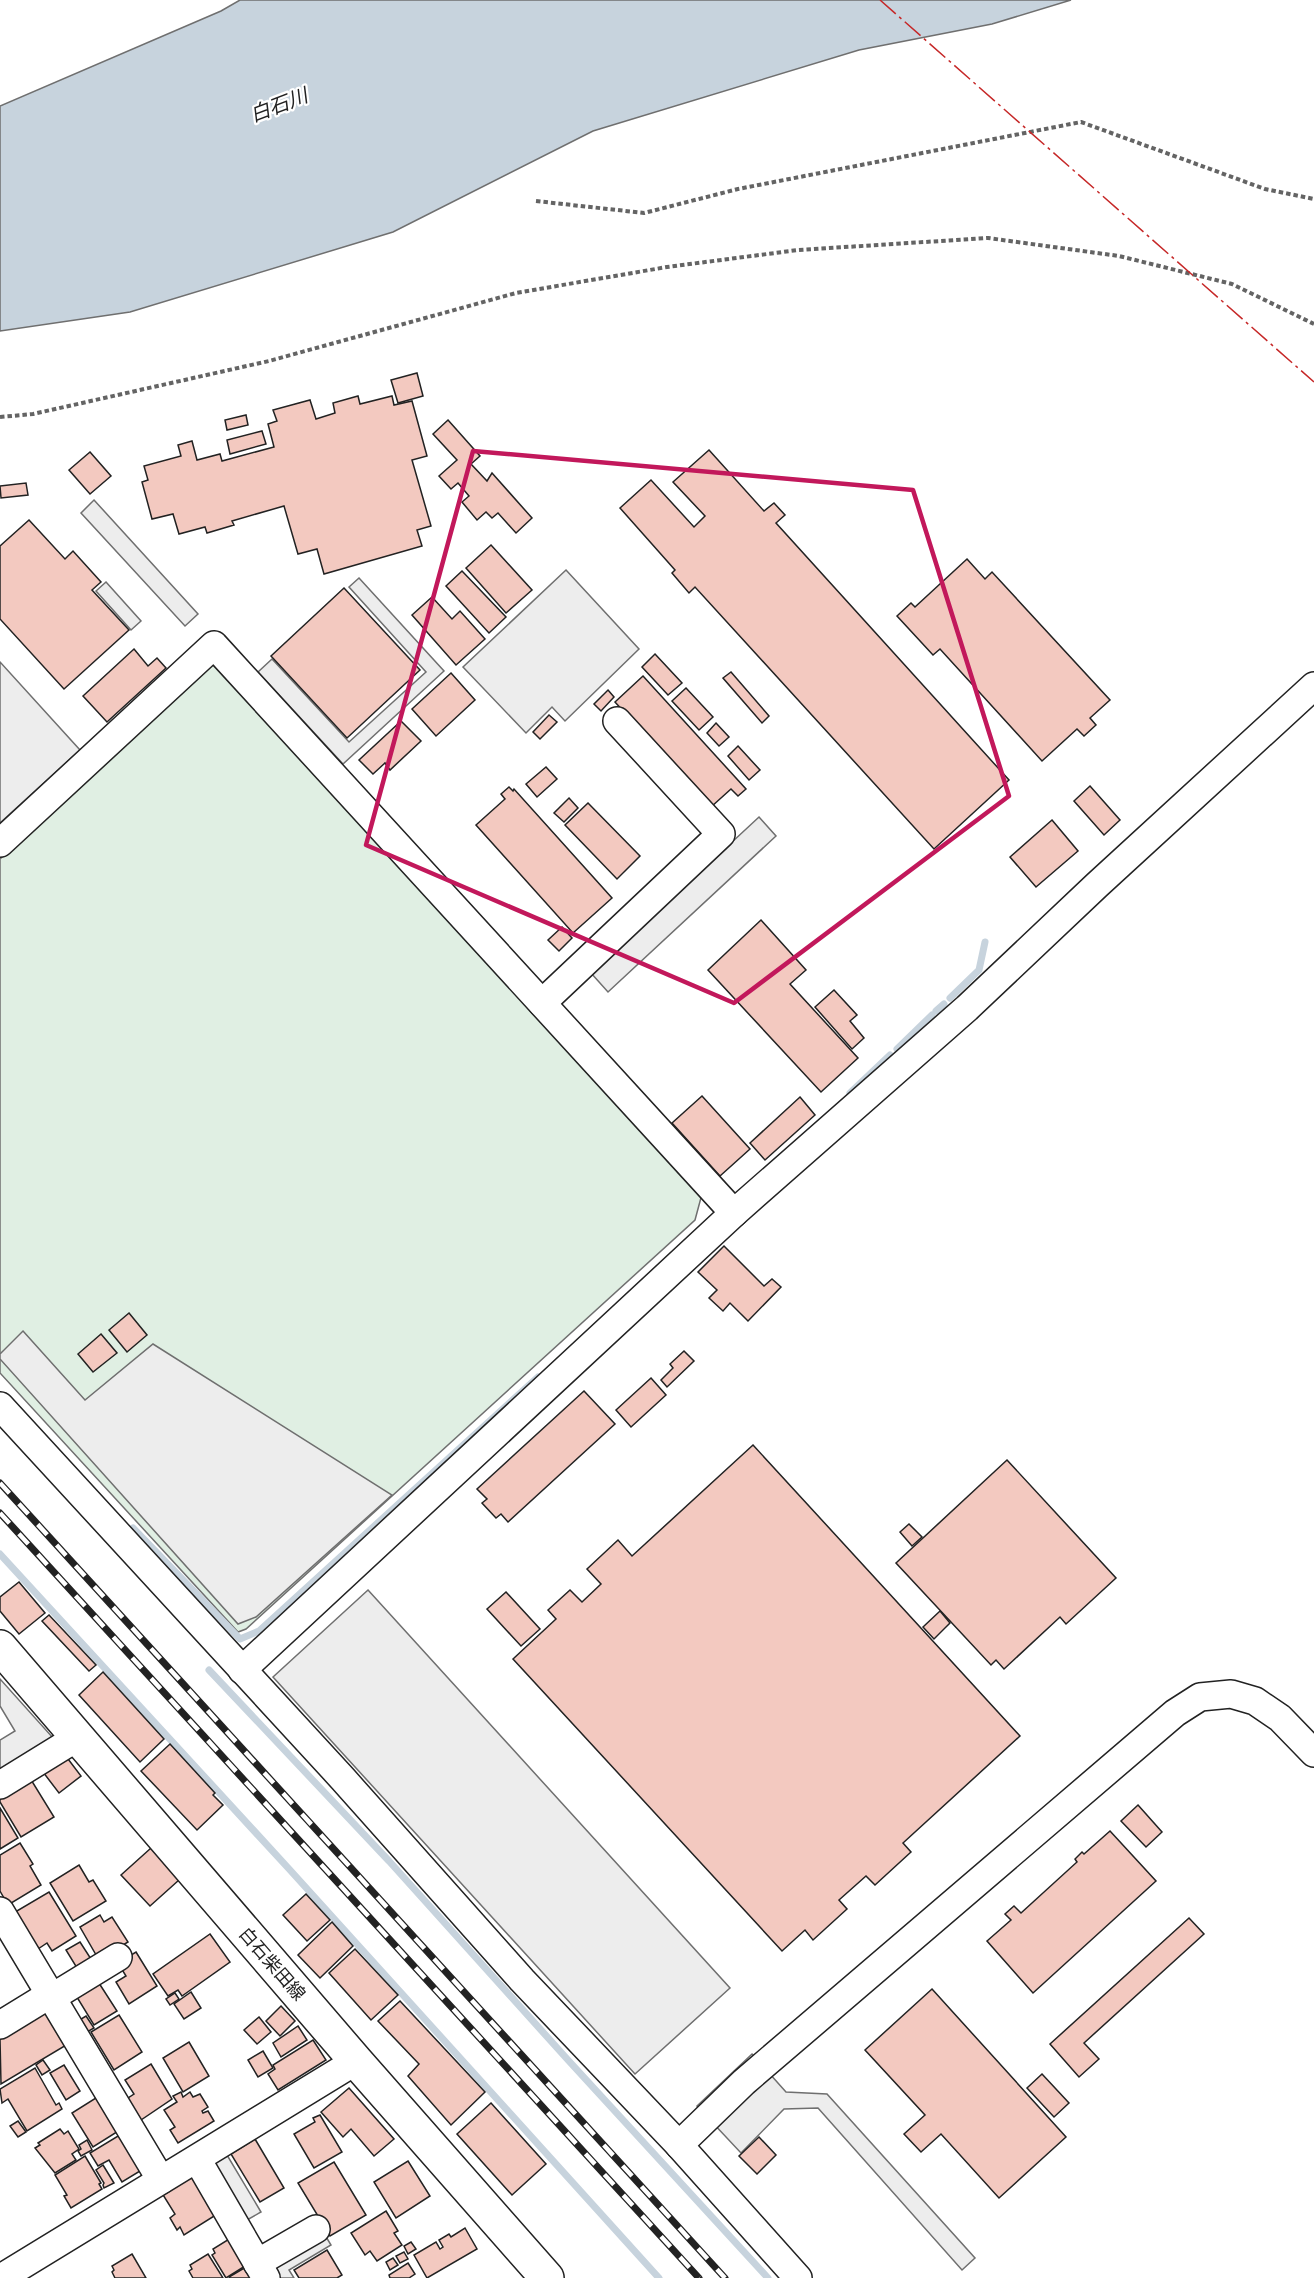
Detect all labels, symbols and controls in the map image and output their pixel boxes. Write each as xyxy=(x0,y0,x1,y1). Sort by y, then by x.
water label: 白石川 xyxy=(247,83,313,128)
street label: 白石柴田線 xyxy=(234,1923,310,2005)

